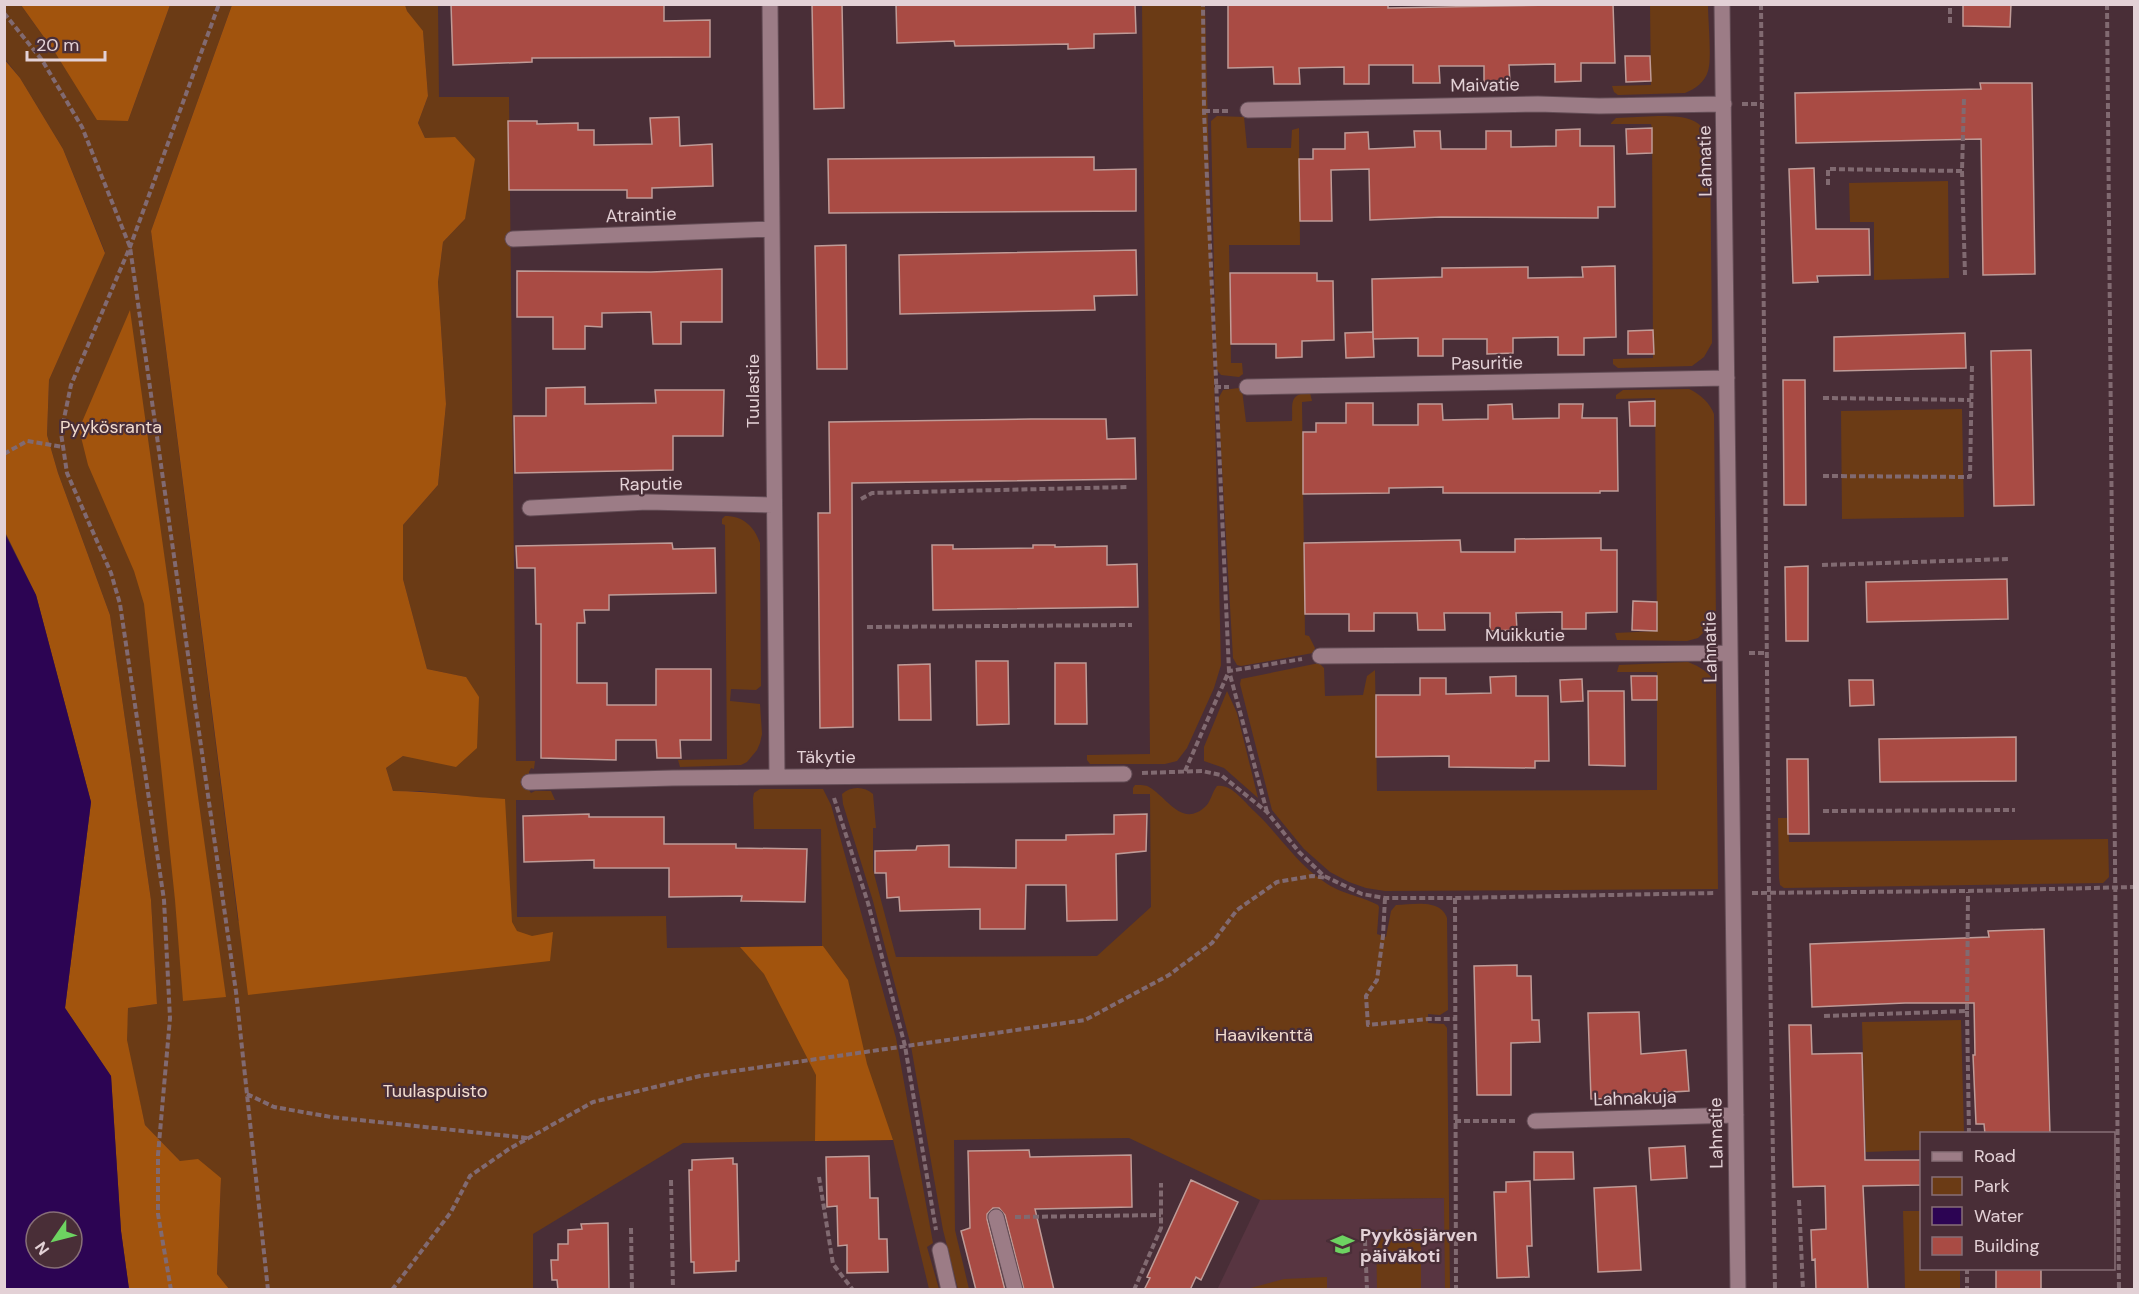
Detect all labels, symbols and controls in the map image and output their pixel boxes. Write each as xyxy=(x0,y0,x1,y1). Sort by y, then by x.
scale bar xyxy=(27,24,105,62)
text: 20 m xyxy=(36,33,79,57)
street label: Maivatie xyxy=(1450,72,1520,98)
street label: Lahnatie xyxy=(1692,125,1718,197)
street label: Atraintie xyxy=(605,202,677,228)
street label: Pasuritie xyxy=(1451,350,1523,376)
street label: Tuulastie xyxy=(741,354,765,428)
park label: Pyykösranta xyxy=(60,415,162,439)
street label: Raputie xyxy=(619,471,683,497)
street label: Lahnatie xyxy=(1697,611,1723,683)
street label: Muikkutie xyxy=(1485,623,1565,647)
street label: Täkytie xyxy=(796,745,856,769)
park label: Haavikenttä xyxy=(1215,1023,1313,1047)
park label: Tuulaspuisto xyxy=(383,1079,487,1103)
street label: Lahnakuja xyxy=(1593,1085,1677,1111)
street label: Lahnatie xyxy=(1703,1097,1729,1169)
legend xyxy=(1920,1132,2115,1270)
text: Road xyxy=(1974,1144,2016,1168)
text: Park xyxy=(1974,1174,2010,1198)
text: Water xyxy=(1974,1204,2024,1228)
north arrow xyxy=(24,1210,84,1270)
place label: Pyykösjärven päiväkoti xyxy=(1360,1223,1478,1268)
school or university icon: Pyykösjärven päiväkoti xyxy=(1329,1232,1355,1258)
text: Building xyxy=(1974,1234,2039,1258)
text: N xyxy=(30,1238,54,1259)

